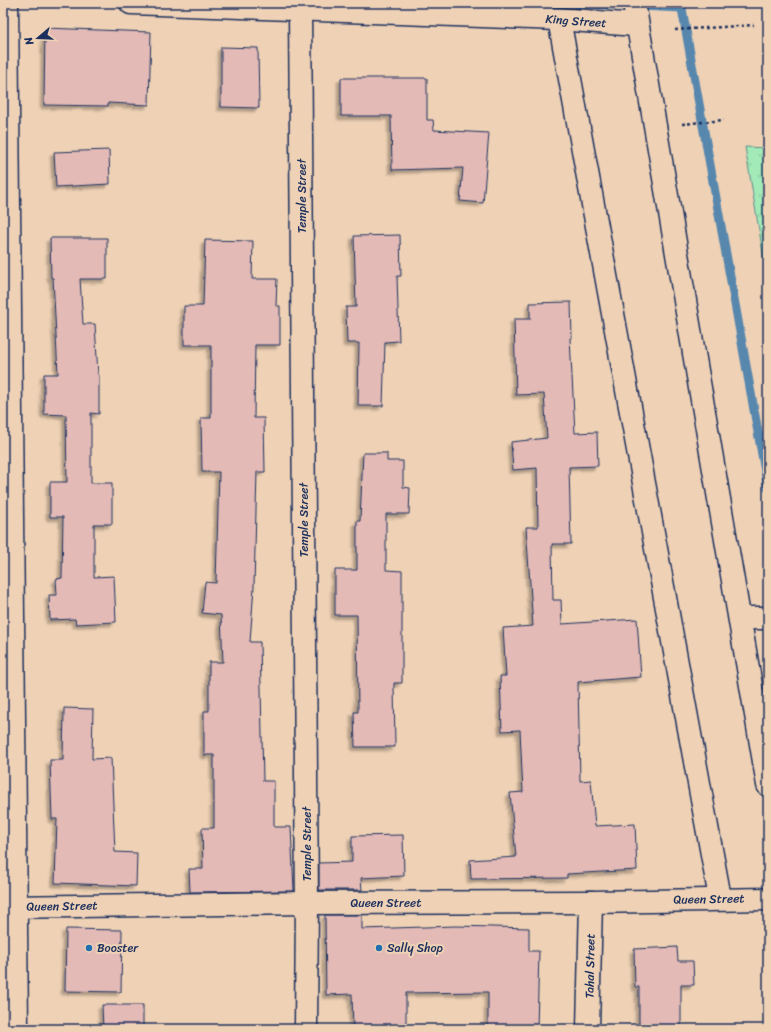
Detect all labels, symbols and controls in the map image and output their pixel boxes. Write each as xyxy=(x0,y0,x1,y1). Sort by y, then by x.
street label: King Street xyxy=(545,8,607,34)
north arrow xyxy=(18,18,58,58)
text: N xyxy=(19,34,40,49)
street label: Temple Street xyxy=(291,158,313,233)
street label: Temple Street xyxy=(293,482,315,557)
street label: Temple Street xyxy=(296,806,318,881)
street label: Queen Street xyxy=(673,887,745,911)
street label: Queen Street xyxy=(350,892,422,914)
street label: Queen Street xyxy=(26,894,98,918)
street label: Tahal Street xyxy=(578,933,602,999)
place label: Booster xyxy=(97,937,139,959)
place label: Sally Shop xyxy=(387,937,444,959)
marker: Booster xyxy=(84,943,94,953)
marker: Sally Shop xyxy=(374,943,384,953)

